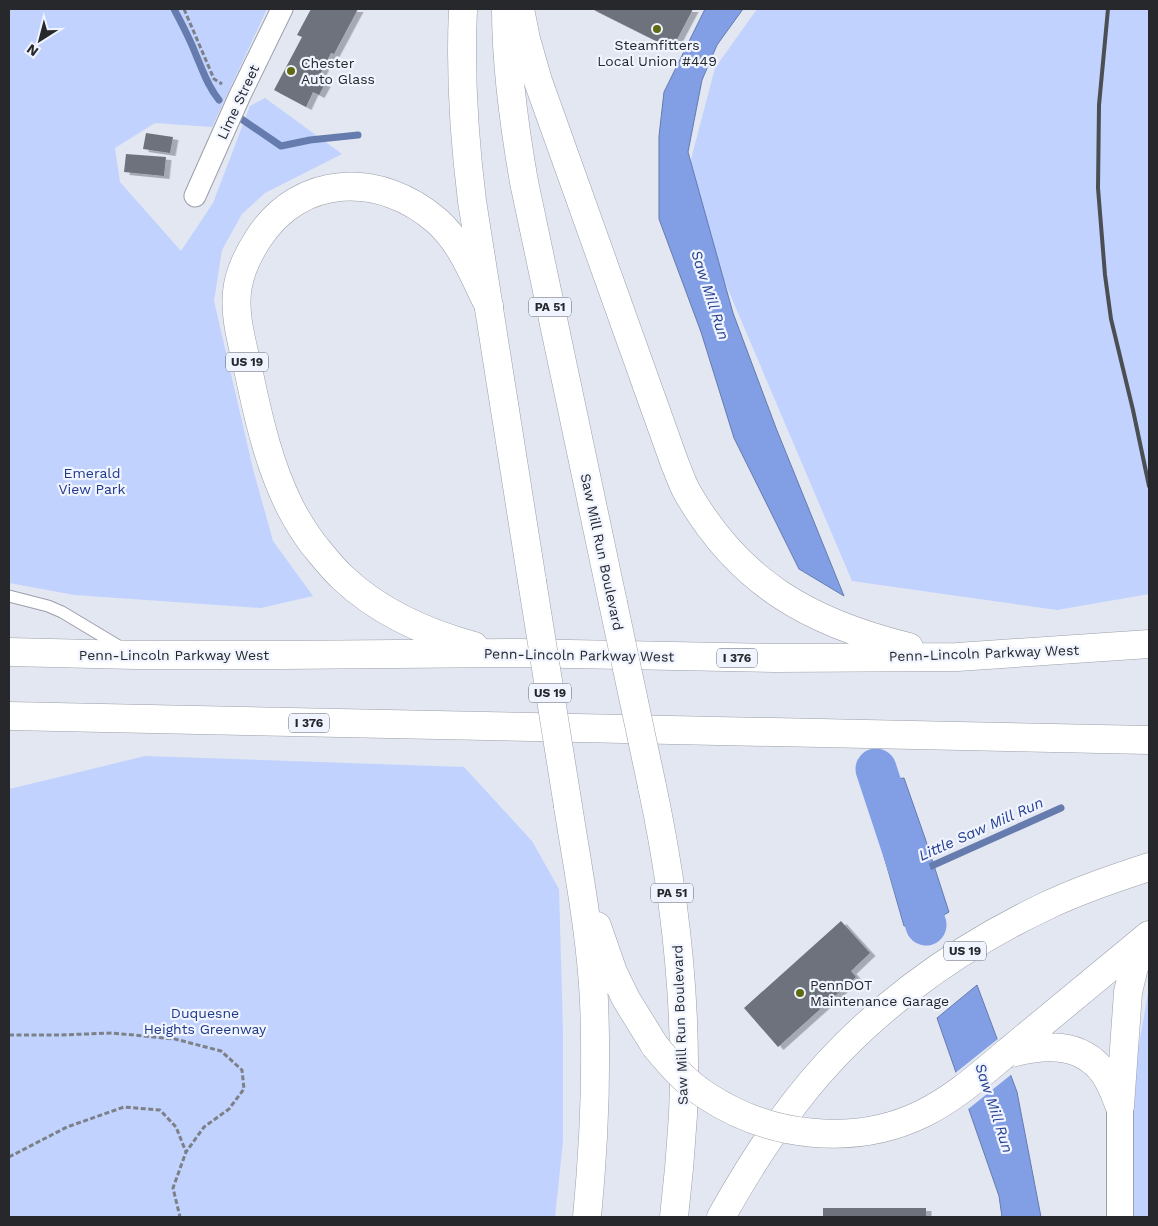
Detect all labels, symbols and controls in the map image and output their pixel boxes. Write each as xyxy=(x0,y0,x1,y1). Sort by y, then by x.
north arrow xyxy=(15,15,65,65)
marker: Steamfitters Local Union #449 xyxy=(651,23,663,35)
place label: Steamfitters Local Union #449 xyxy=(597,37,717,69)
text: N xyxy=(23,41,41,60)
place label: Chester Auto Glass xyxy=(301,55,375,87)
street label: Lime Street xyxy=(214,62,262,142)
marker: Chester Auto Glass xyxy=(285,65,297,77)
water label: Saw Mill Run xyxy=(687,248,733,342)
road number: PA 51 xyxy=(529,298,571,316)
road number: US 19 xyxy=(226,352,268,372)
park label: Emerald View Park xyxy=(59,465,126,497)
street label: Saw Mill Run Boulevard xyxy=(578,472,626,632)
street label: Penn-Lincoln Parkway West xyxy=(889,642,1080,664)
street label: Penn-Lincoln Parkway West xyxy=(484,645,675,665)
street label: Penn-Lincoln Parkway West xyxy=(79,647,269,663)
road number: I 376 xyxy=(717,648,757,668)
road number: US 19 xyxy=(529,684,571,702)
road number: I 376 xyxy=(289,714,329,732)
water label: Little Saw Mill Run xyxy=(916,793,1046,865)
road number: PA 51 xyxy=(651,884,693,902)
road number: US 19 xyxy=(944,941,986,960)
street label: Saw Mill Run Boulevard xyxy=(669,945,691,1105)
place label: PennDOT Maintenance Garage xyxy=(810,977,949,1009)
marker: PennDOT Maintenance Garage xyxy=(794,987,806,999)
park label: Duquesne Heights Greenway xyxy=(144,1005,267,1037)
water label: Saw Mill Run xyxy=(971,1061,1017,1155)

